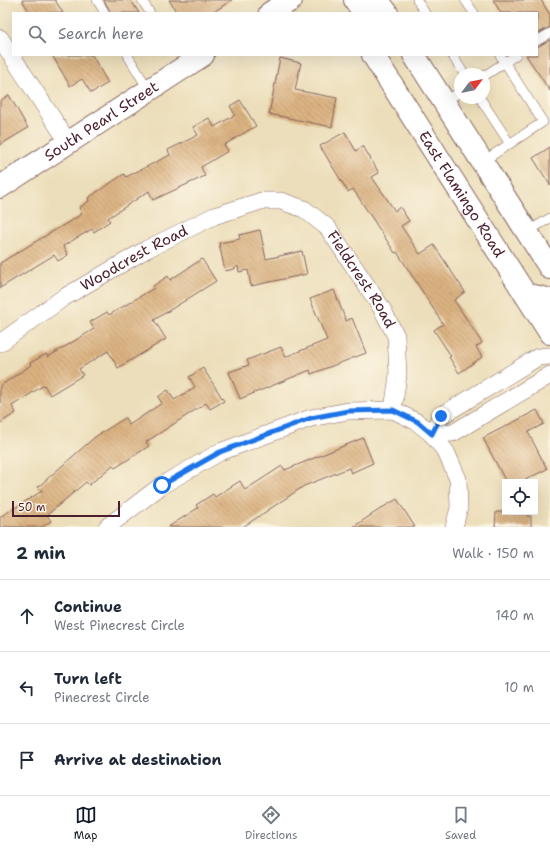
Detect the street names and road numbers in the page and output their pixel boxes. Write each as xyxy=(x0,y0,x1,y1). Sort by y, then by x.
street label: South Pearl Street xyxy=(40,76,163,166)
street label: East Flamingo Road xyxy=(414,127,510,262)
street label: Woodcrest Road xyxy=(77,220,191,296)
street label: Fieldcrest Road xyxy=(322,227,400,332)

